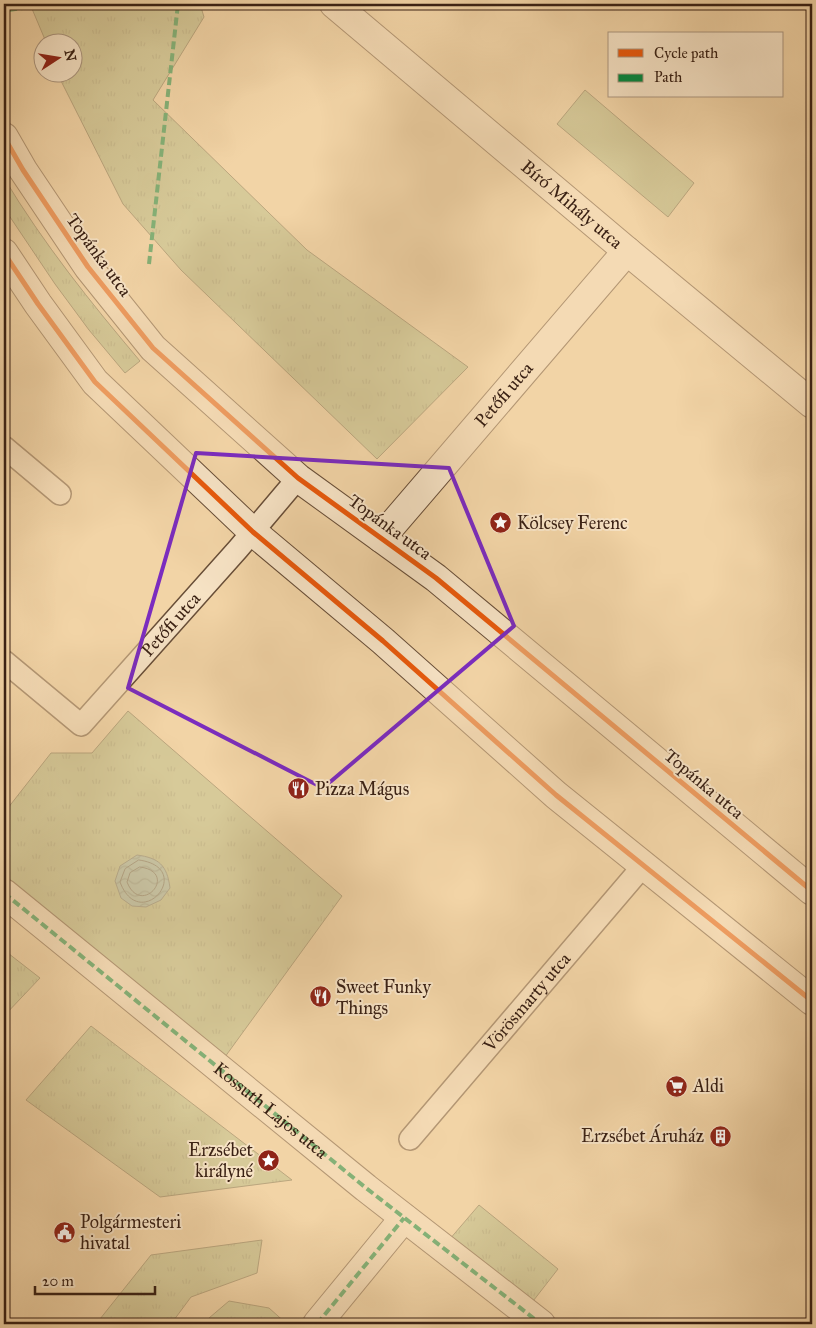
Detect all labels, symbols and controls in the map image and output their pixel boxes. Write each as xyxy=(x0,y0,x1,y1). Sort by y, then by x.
north arrow xyxy=(32,32,82,82)
legend xyxy=(608,32,784,98)
text: Cycle path xyxy=(654,44,719,62)
text: N xyxy=(61,48,80,63)
text: Path xyxy=(654,68,683,86)
street label: Bíró Mihály utca xyxy=(517,156,627,254)
street label: Topánka utca xyxy=(61,209,137,301)
street label: Petőfi utca xyxy=(470,357,538,431)
street label: Topánka utca xyxy=(344,489,436,565)
place icon: Kölcsey Ferenc xyxy=(489,511,513,535)
place label: Kölcsey Ferenc xyxy=(517,512,628,534)
street label: Petőfi utca xyxy=(136,587,205,661)
street label: Topánka utca xyxy=(660,744,749,824)
restaurant icon: Pizza Mágus xyxy=(287,777,311,801)
place label: Pizza Mágus xyxy=(315,778,409,801)
street label: Vörösmarty utca xyxy=(478,948,575,1057)
place label: Sweet Funky Things xyxy=(336,976,431,1020)
restaurant icon: Sweet Funky Things xyxy=(308,985,332,1009)
street label: Kossuth Lajos utca xyxy=(209,1057,333,1164)
supermarket icon: Aldi xyxy=(665,1074,689,1098)
place label: Aldi xyxy=(692,1075,724,1097)
place label: Erzsébet Áruház xyxy=(581,1123,704,1147)
building icon: Erzsébet Áruház xyxy=(708,1124,732,1148)
place label: Erzsébet királyné xyxy=(188,1139,254,1182)
place icon: Erzsébet királyné xyxy=(257,1148,281,1172)
place label: Polgármesteri hivatal xyxy=(80,1211,181,1254)
public building icon: Polgármesteri hivatal xyxy=(52,1220,76,1244)
scale bar xyxy=(35,1263,155,1295)
text: 20 m xyxy=(42,1272,74,1290)

